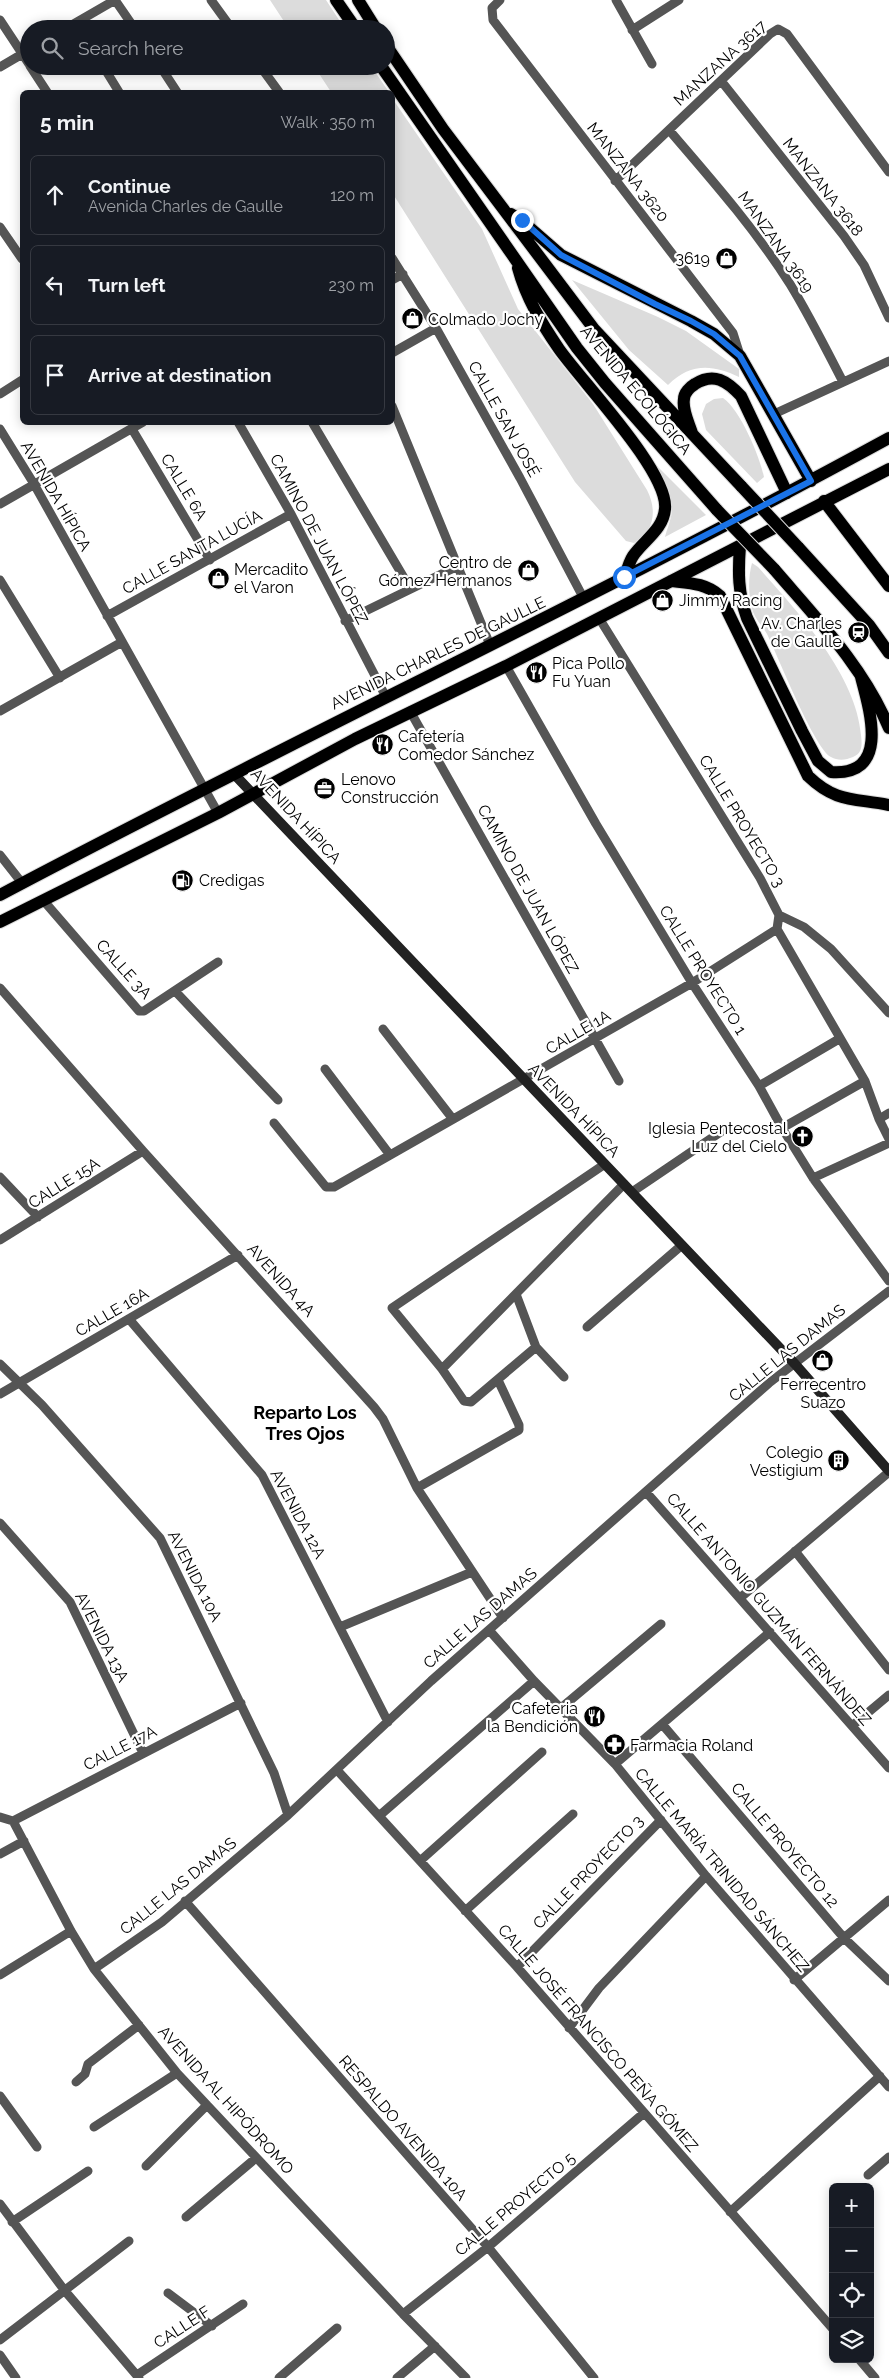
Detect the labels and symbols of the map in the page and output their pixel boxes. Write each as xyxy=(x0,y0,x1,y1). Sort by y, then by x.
street label: MANZANA 3617 xyxy=(670,16,771,110)
street label: MANZANA 3620 xyxy=(583,118,673,226)
street label: MANZANA 3618 xyxy=(779,134,867,240)
street label: MANZANA 3619 xyxy=(734,188,818,296)
route end xyxy=(511,209,534,232)
shop icon: 3619 xyxy=(714,246,738,270)
place label: 3619 xyxy=(676,249,710,268)
shop icon: Colmado Jochy xyxy=(400,307,424,331)
place label: Colmado Jochy xyxy=(428,310,543,329)
street label: AVENIDA ECOLÓGICA xyxy=(576,321,696,459)
street label: CALLE SAN JOSÉ xyxy=(464,357,545,481)
street label: AVENIDA HÍPICA xyxy=(17,437,96,554)
street label: CALLE 6A xyxy=(157,450,211,524)
street label: CAMINO DE JUAN LÓPEZ xyxy=(266,450,373,627)
street label: CALLE SANTA LUCÍA xyxy=(118,505,265,598)
place label: Centro de Gómez Hermanos xyxy=(378,553,512,590)
shop icon: Centro de Gómez Hermanos xyxy=(516,559,540,583)
place label: Mercadito el Varon xyxy=(234,560,308,597)
shop icon: Mercadito el Varon xyxy=(206,566,230,590)
route start xyxy=(613,566,636,589)
shop icon: Jimmy Racing xyxy=(651,588,675,612)
place label: Jimmy Racing xyxy=(679,591,782,610)
street label: AVENIDA CHARLES DE GAULLE xyxy=(327,592,549,713)
place label: Av. Charles de Gaulle xyxy=(761,614,842,651)
station icon: Av. Charles de Gaulle xyxy=(846,620,870,644)
place label: Pica Pollo Fu Yuan xyxy=(552,654,625,691)
restaurant icon: Pica Pollo Fu Yuan xyxy=(524,660,548,684)
place label: Cafetería Comedor Sánchez xyxy=(398,727,535,764)
restaurant icon: Cafetería Comedor Sánchez xyxy=(370,733,394,757)
street label: CALLE PROYECTO 3 xyxy=(695,752,789,890)
street label: AVENIDA HÍPICA xyxy=(247,764,346,868)
place label: Lenovo Construcción xyxy=(341,770,439,807)
office icon: Lenovo Construcción xyxy=(313,776,337,800)
street label: CAMINO DE JUAN LÓPEZ xyxy=(474,801,583,977)
fuel station icon: Credigas xyxy=(171,868,195,892)
place label: Credigas xyxy=(199,871,265,890)
street label: CALLE PROYECTO 1 xyxy=(655,902,751,1038)
street label: CALLE 3A xyxy=(92,935,156,1003)
street label: CALLE 1A xyxy=(542,1006,614,1058)
street label: AVENIDA HÍPICA xyxy=(524,1058,625,1161)
place label: Iglesia Pentecostal Luz del Cielo xyxy=(648,1119,788,1156)
church icon: Iglesia Pentecostal Luz del Cielo xyxy=(791,1125,815,1149)
street label: CALLE 15A xyxy=(25,1154,103,1212)
street label: AVENIDA 4A xyxy=(243,1240,319,1321)
street label: CALLE 16A xyxy=(72,1283,152,1341)
street label: CALLE LAS DAMAS xyxy=(725,1300,849,1406)
shop icon: Ferrecentro Suazo xyxy=(811,1348,835,1372)
place label: Ferrecentro Suazo xyxy=(780,1375,866,1412)
district label: Reparto Los Tres Ojos xyxy=(253,1402,357,1444)
place label: Colegio Vestigium xyxy=(750,1443,823,1480)
building icon: Colegio Vestigium xyxy=(827,1449,851,1473)
street label: AVENIDA 12A xyxy=(267,1466,330,1562)
street label: CALLE ANTONIO GUZMÁN FERNÁNDEZ xyxy=(663,1488,876,1729)
street label: AVENIDA 10A xyxy=(164,1527,226,1625)
street label: CALLE LAS DAMAS xyxy=(419,1563,541,1672)
street label: AVENIDA 13A xyxy=(71,1589,133,1685)
place label: Cafeteria la Bendición xyxy=(487,1699,578,1736)
restaurant icon: Cafeteria la Bendición xyxy=(582,1705,606,1729)
street label: CALLE 17A xyxy=(80,1721,160,1775)
pharmacy icon: Farmacia Roland xyxy=(602,1733,626,1757)
place label: Farmacia Roland xyxy=(630,1736,753,1755)
street label: CALLE MARÍA TRINIDAD SÁNCHEZ xyxy=(631,1763,814,1976)
street label: CALLE PROYECTO 12 xyxy=(727,1779,843,1911)
street label: CALLE PROYECTO 3 xyxy=(529,1811,647,1933)
street label: CALLE LAS DAMAS xyxy=(116,1833,240,1939)
street label: CALLE JOSÉ FRANCISCO PEÑA GÓMEZ xyxy=(494,1920,703,2156)
street label: AVENIDA AL HIPÓDROMO xyxy=(154,2021,298,2178)
street label: RESPALDO AVENIDA 10A xyxy=(335,2052,471,2204)
street label: CALLE PROYECTO 5 xyxy=(451,2148,579,2260)
street label: CALLE F xyxy=(150,2302,214,2352)

